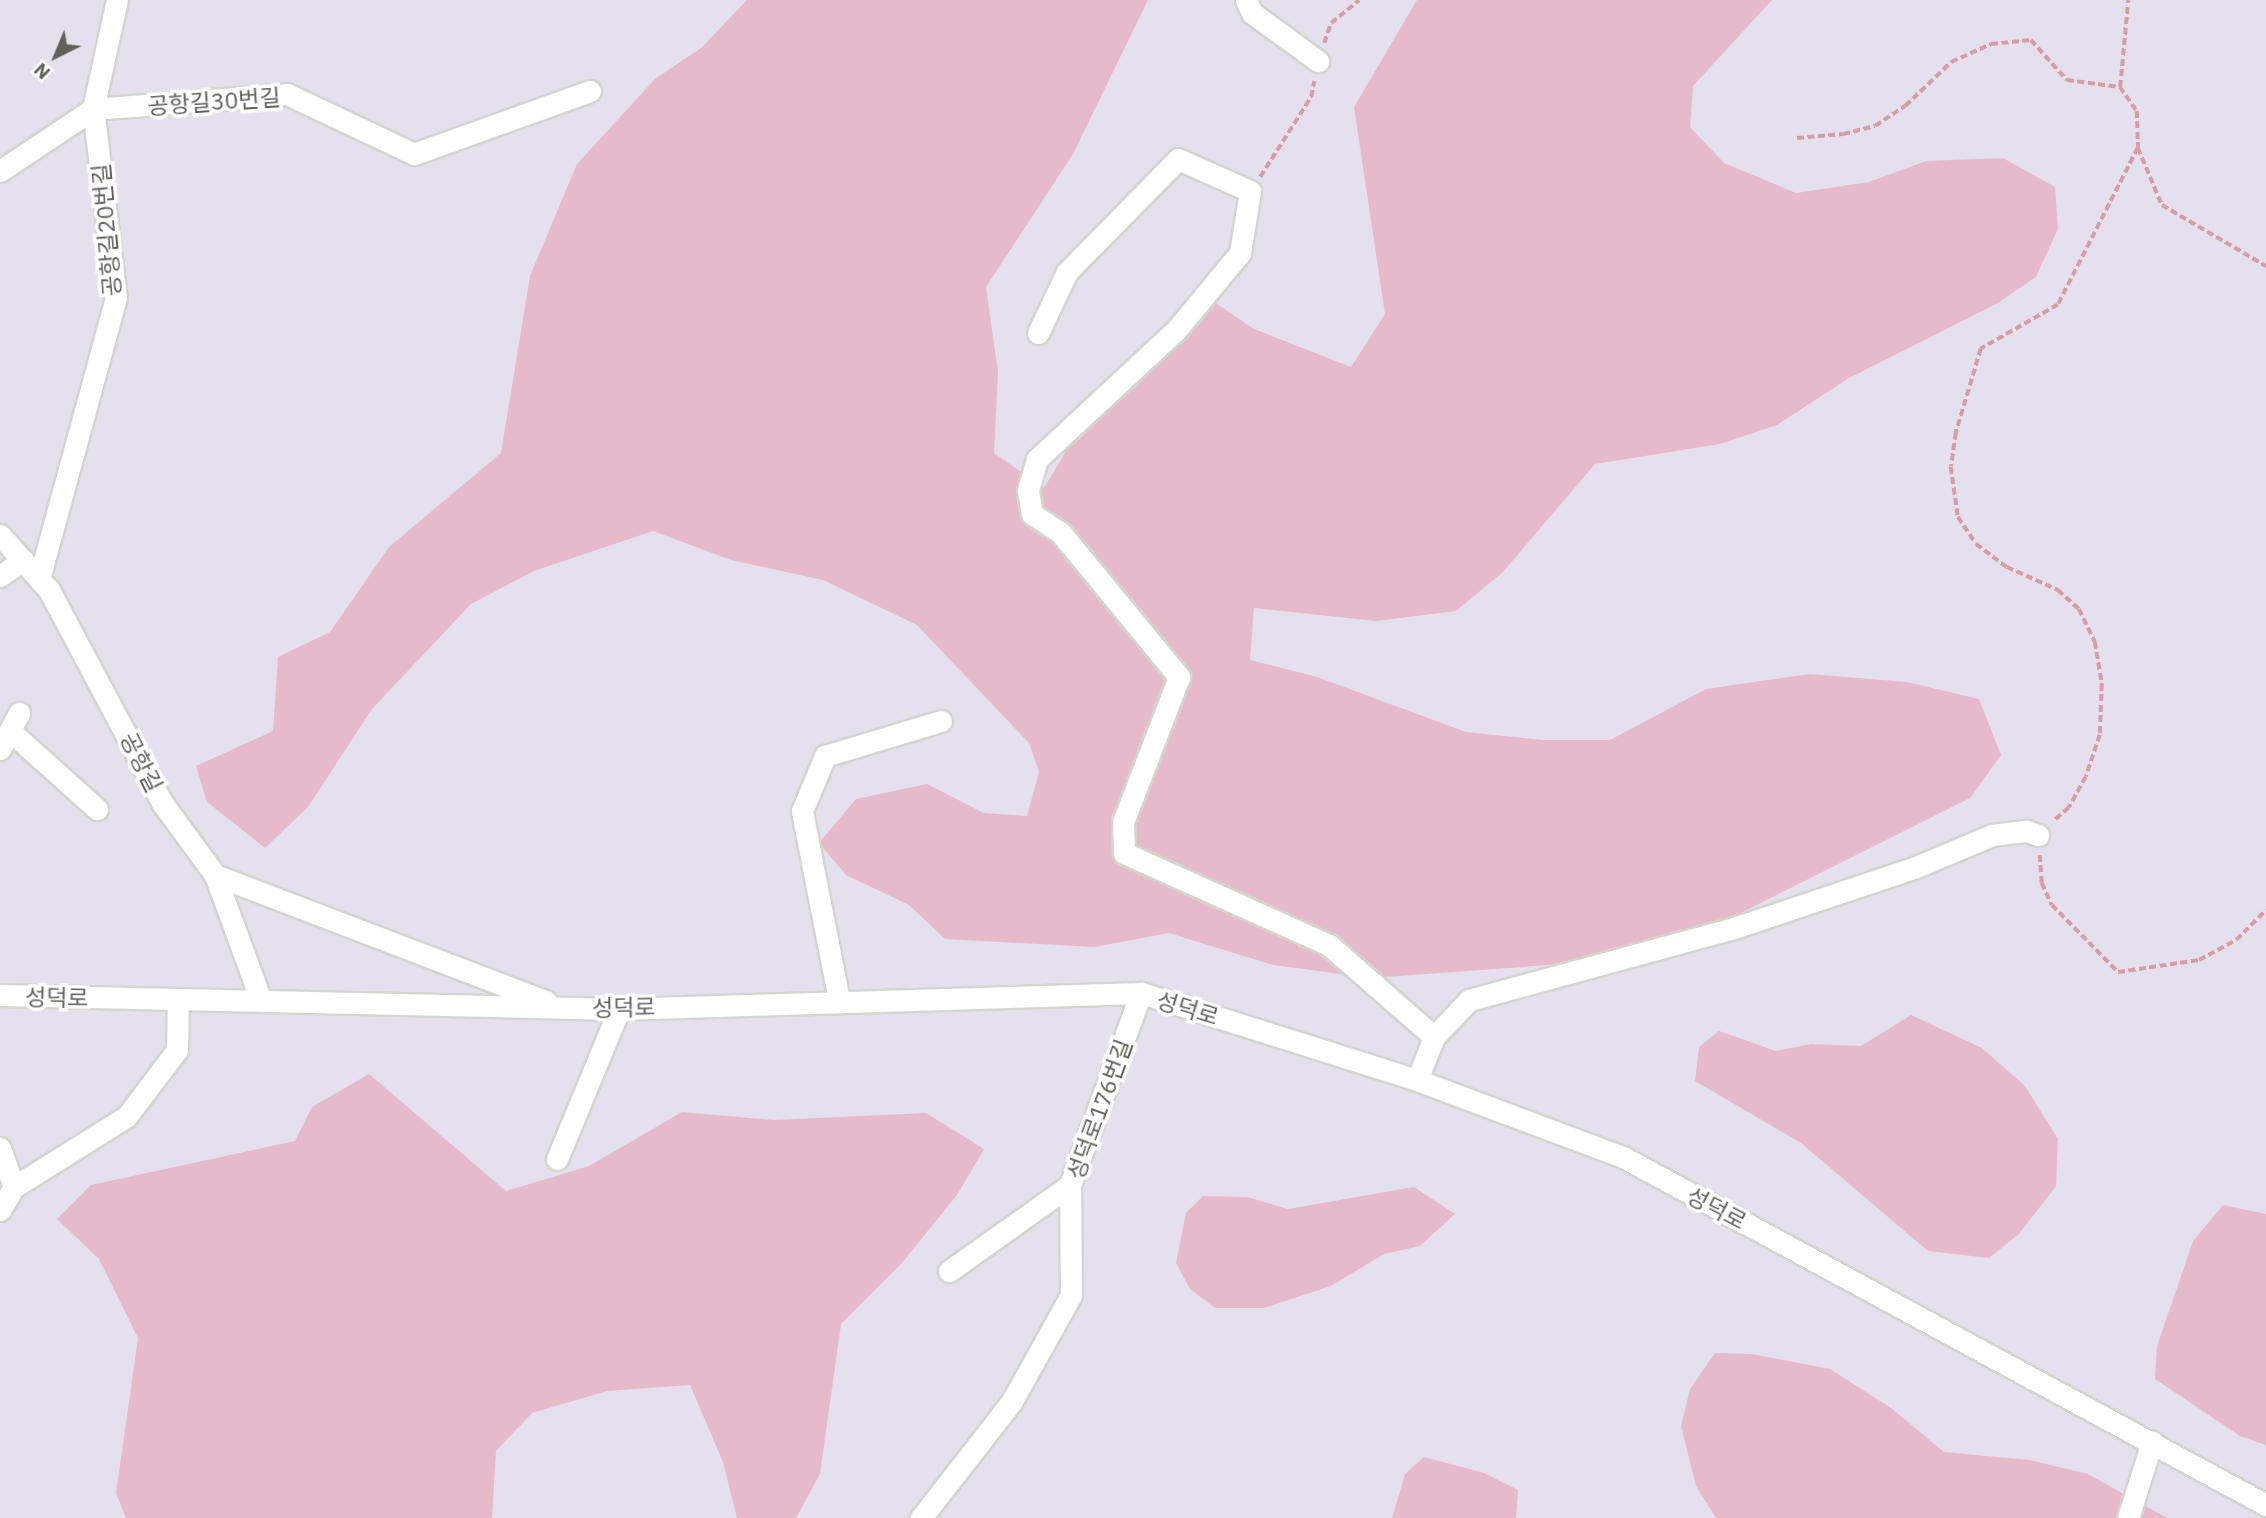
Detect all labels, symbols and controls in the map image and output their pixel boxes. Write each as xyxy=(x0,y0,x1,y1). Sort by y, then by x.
north arrow xyxy=(21,21,91,91)
text: N xyxy=(28,58,55,85)
street label: 공항길30번길 xyxy=(146,83,282,119)
street label: 공항길20번길 xyxy=(86,162,126,298)
street label: 공항길 xyxy=(115,727,169,797)
street label: 성덕로 xyxy=(25,983,89,1011)
street label: 성덕로 xyxy=(1154,986,1222,1030)
street label: 성덕로 xyxy=(592,993,656,1021)
street label: 성덕로176번길 xyxy=(1061,1035,1137,1183)
street label: 성덕로 xyxy=(1682,1181,1752,1235)

